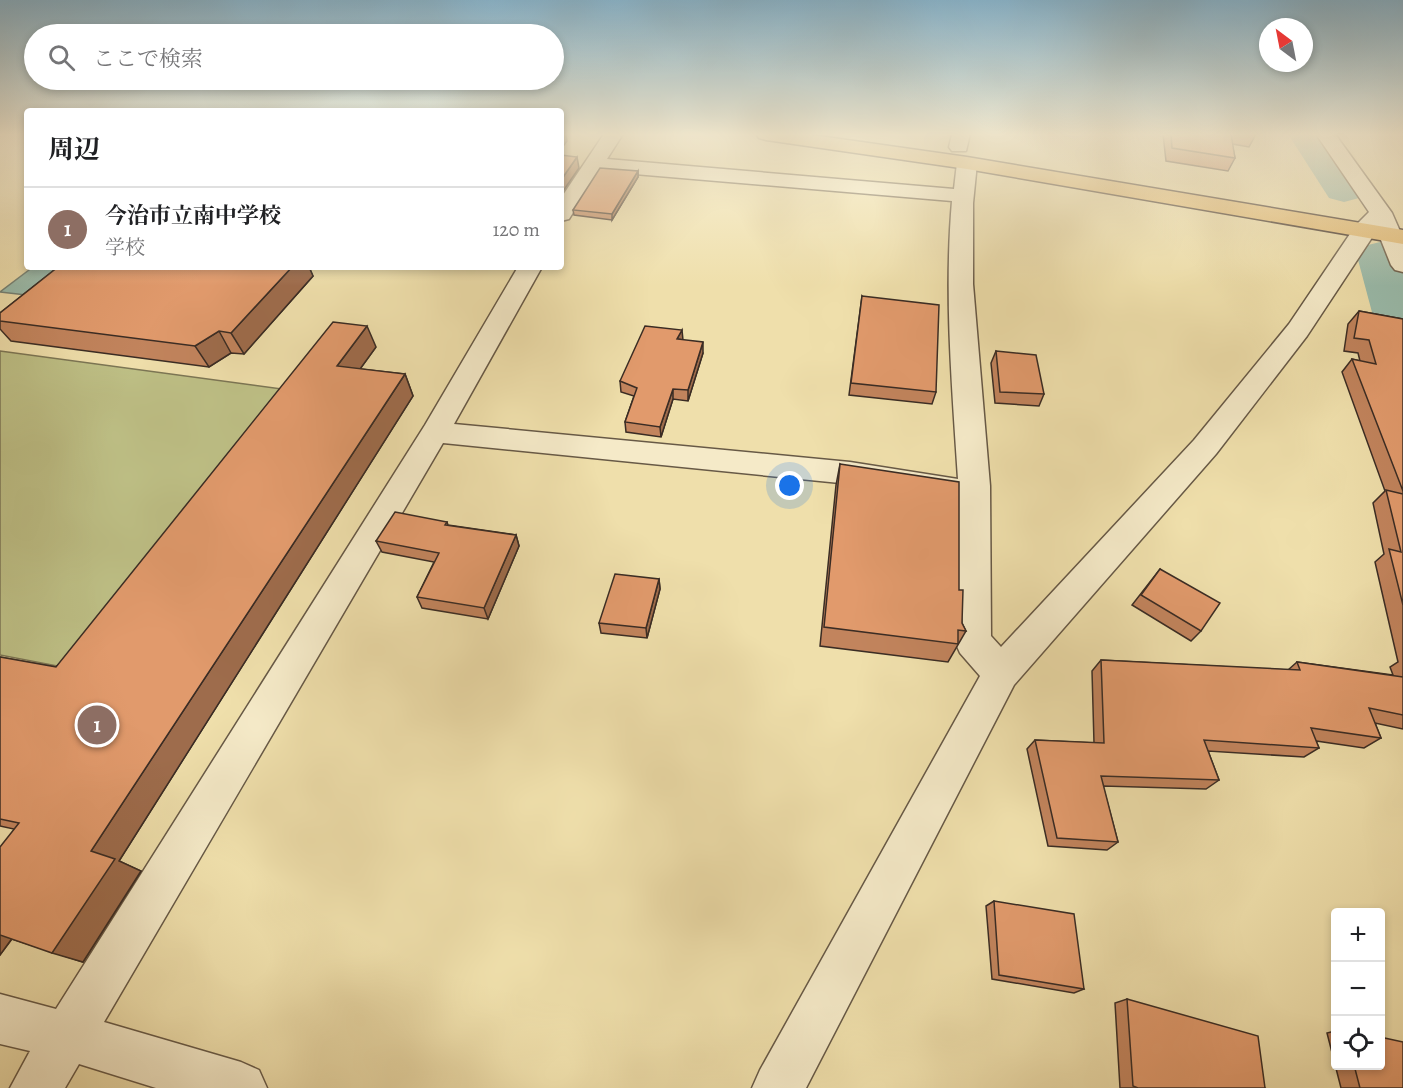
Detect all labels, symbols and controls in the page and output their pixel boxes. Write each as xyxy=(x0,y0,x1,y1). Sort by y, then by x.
north arrow xyxy=(1259,18,1313,72)
search box xyxy=(24,24,564,90)
icon: search xyxy=(45,41,78,74)
text: ここで検索 xyxy=(93,44,203,74)
text: 周辺 xyxy=(48,132,100,167)
text: 今治市立南中学校 xyxy=(105,201,281,231)
text: 1 xyxy=(64,216,71,243)
text: 120 m xyxy=(492,216,540,243)
text: 学校 xyxy=(105,234,145,261)
your location xyxy=(775,471,804,500)
pin: 1 xyxy=(78,702,116,748)
map controls xyxy=(1331,908,1385,1070)
button: + xyxy=(1331,908,1385,962)
button: − xyxy=(1331,962,1385,1016)
button: locate xyxy=(1331,1016,1385,1070)

